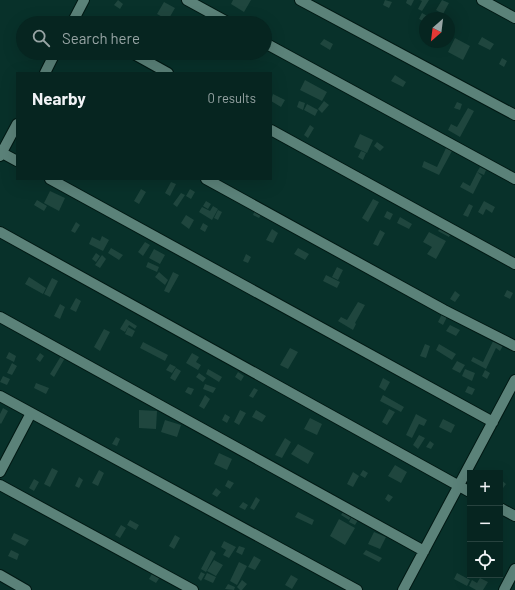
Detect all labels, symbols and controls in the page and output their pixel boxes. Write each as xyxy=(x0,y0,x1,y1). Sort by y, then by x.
north arrow xyxy=(419,12,455,48)
search box xyxy=(16,16,272,60)
icon: search xyxy=(30,27,52,49)
text: Search here xyxy=(62,29,140,47)
text: Nearby xyxy=(32,88,86,108)
text: 0 results xyxy=(207,90,256,106)
map controls xyxy=(467,470,503,578)
button: + xyxy=(467,470,503,506)
button: − xyxy=(467,506,503,542)
button: locate xyxy=(467,542,503,578)

